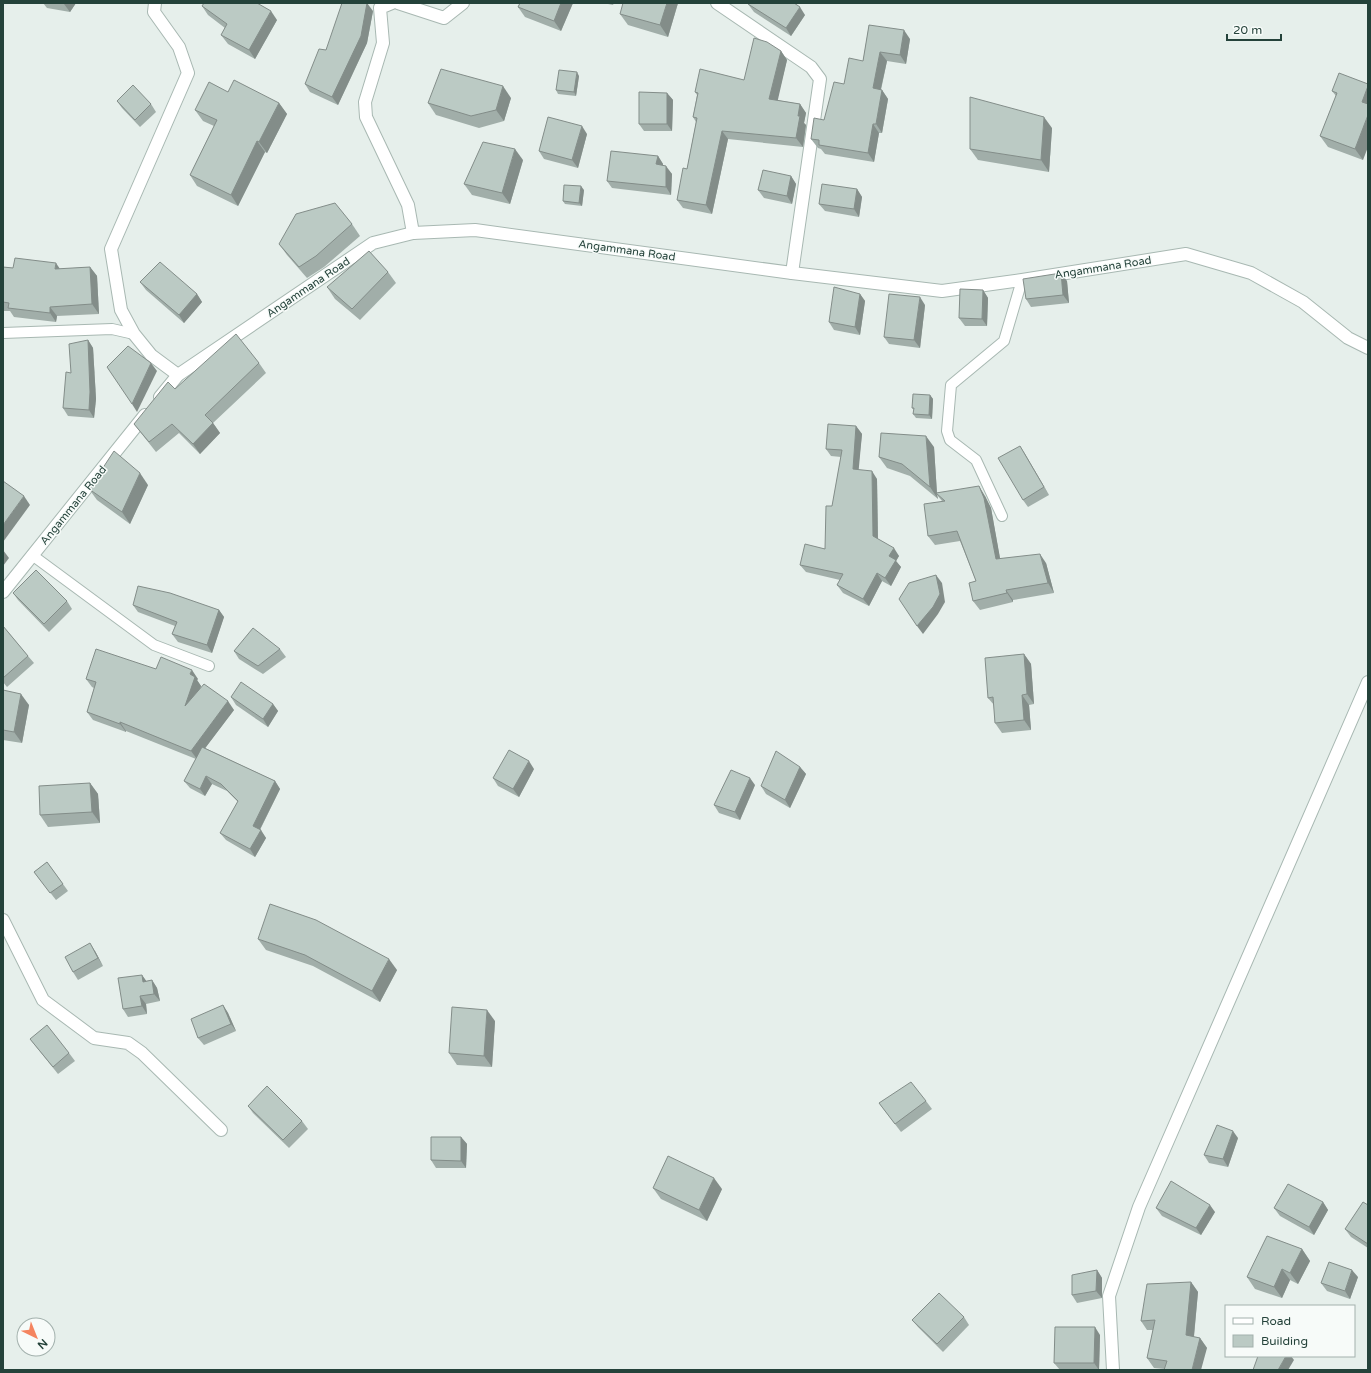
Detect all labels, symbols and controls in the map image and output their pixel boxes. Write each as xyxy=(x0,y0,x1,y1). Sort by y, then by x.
scale bar xyxy=(1227,16,1281,42)
text: 20 m xyxy=(1233,23,1262,37)
street label: Angammana Road xyxy=(578,237,676,264)
street label: Angammana Road xyxy=(1054,253,1152,282)
street label: Angammana Road xyxy=(264,255,352,320)
street label: Angammana Road xyxy=(38,463,109,547)
legend xyxy=(1225,1305,1355,1357)
text: Road xyxy=(1261,1314,1291,1328)
north arrow xyxy=(16,1317,56,1357)
text: Building xyxy=(1261,1334,1308,1348)
text: N xyxy=(35,1336,50,1352)

